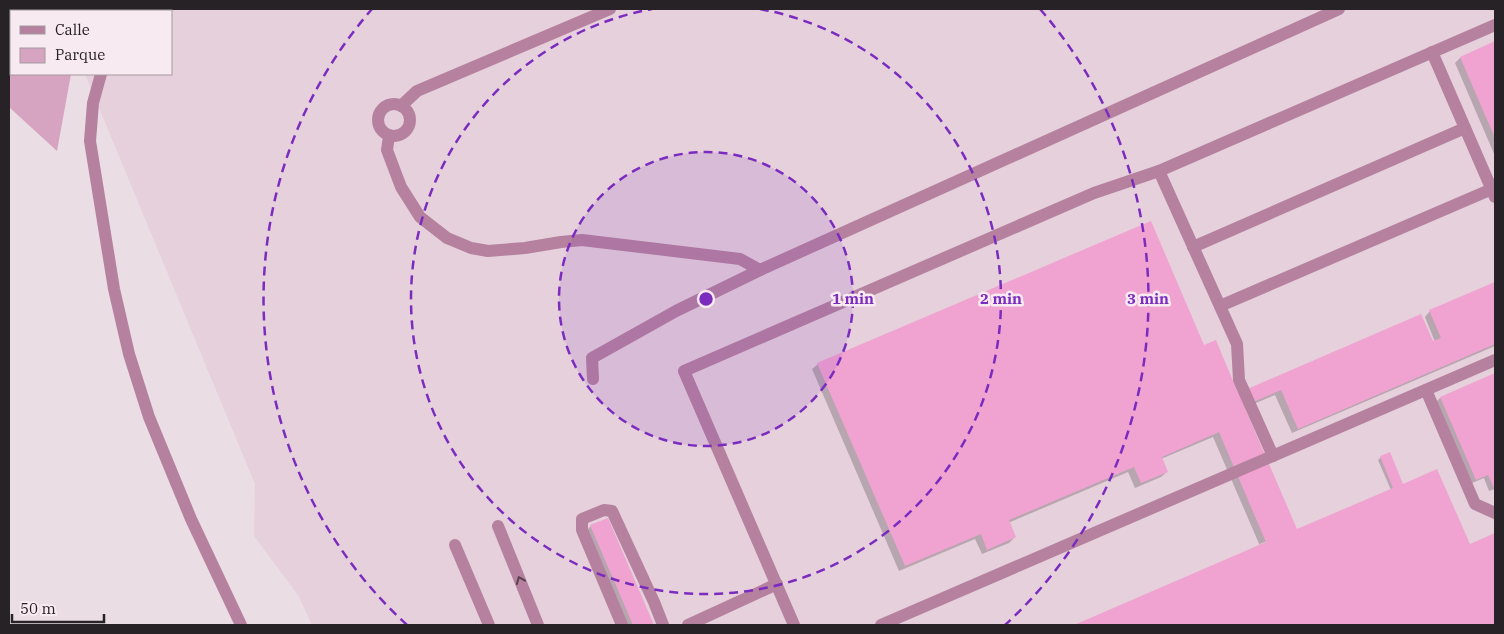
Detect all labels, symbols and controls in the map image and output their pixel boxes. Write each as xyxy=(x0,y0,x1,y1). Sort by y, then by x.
legend xyxy=(10,10,172,75)
text: Calle xyxy=(55,20,90,39)
text: Parque xyxy=(55,45,105,64)
text: 1 min xyxy=(832,289,874,308)
text: 2 min xyxy=(980,289,1022,308)
text: 3 min xyxy=(1127,289,1169,308)
centre of rings xyxy=(697,290,715,308)
one-way arrow xyxy=(515,576,526,585)
scale bar xyxy=(12,592,105,624)
text: 50 m xyxy=(20,599,56,618)

